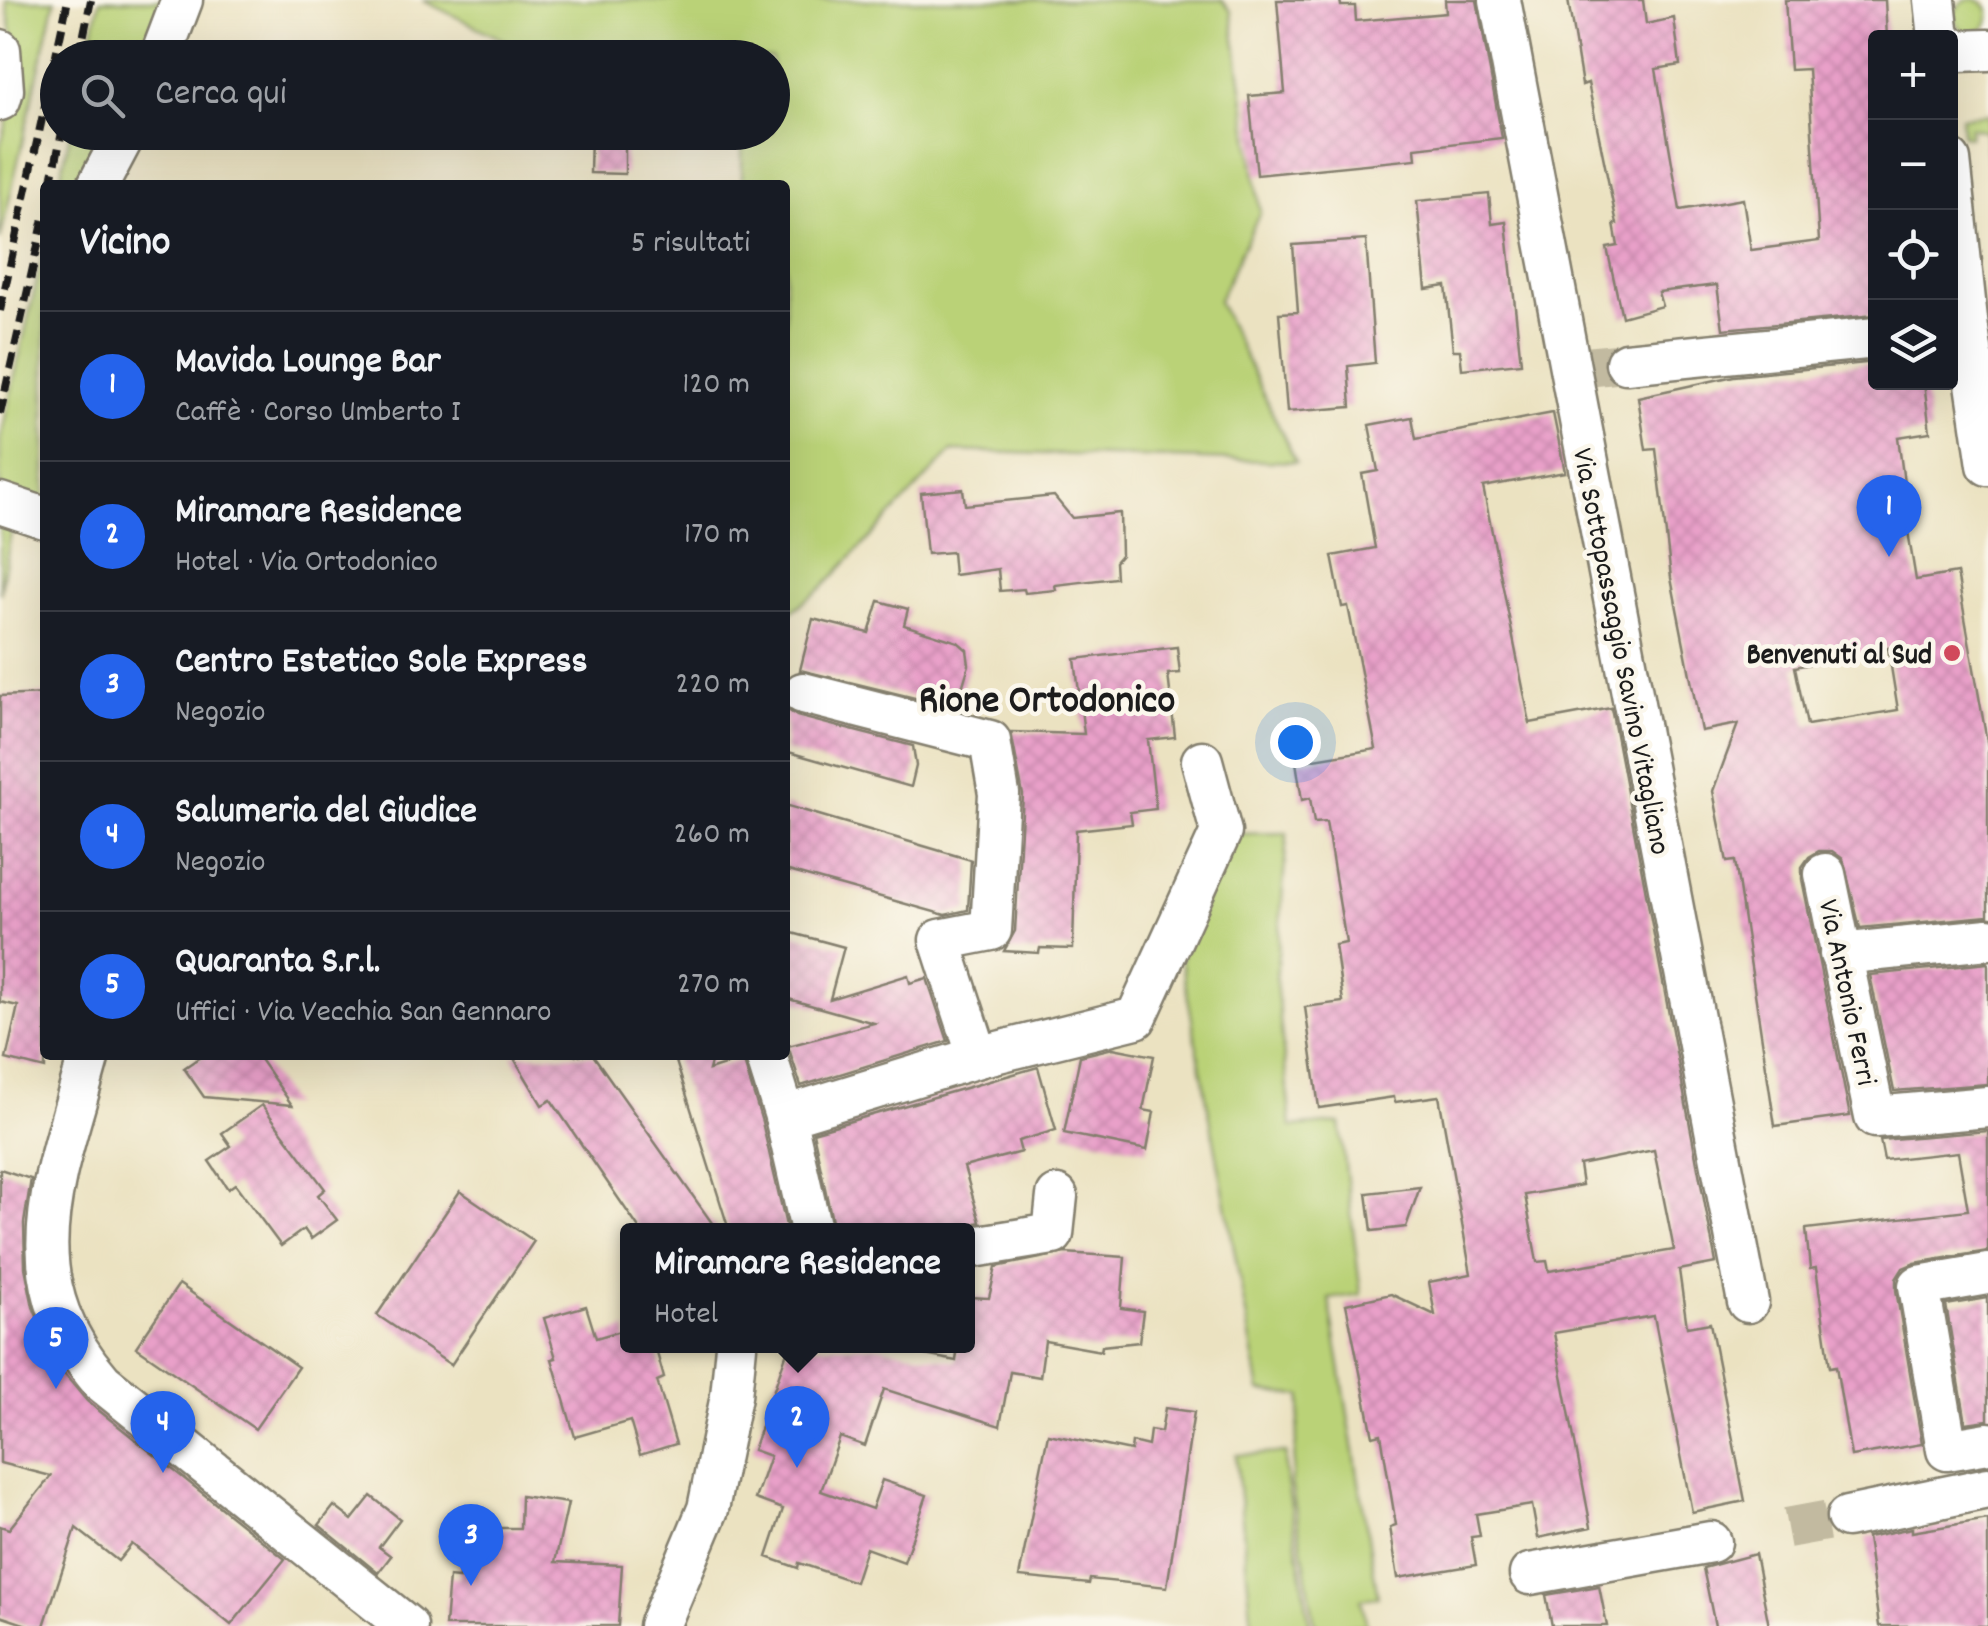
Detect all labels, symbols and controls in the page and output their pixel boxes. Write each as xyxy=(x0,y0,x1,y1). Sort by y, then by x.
map controls xyxy=(1868,30,1958,390)
button: + xyxy=(1868,30,1958,120)
search box xyxy=(40,40,790,150)
icon: search xyxy=(75,68,130,123)
text: Cerca qui xyxy=(155,68,287,123)
button: − xyxy=(1868,120,1958,210)
button: locate xyxy=(1868,210,1958,300)
text: Vicino xyxy=(80,215,171,275)
text: 5 risultati xyxy=(631,222,750,268)
button: layers xyxy=(1868,300,1958,390)
text: Mavida Lounge Bar xyxy=(175,336,441,391)
text: 1 xyxy=(109,363,116,409)
text: 120 m xyxy=(682,363,750,409)
text: Caffè · Corso Umberto I xyxy=(175,391,461,437)
street label: Via Sottopassaggio Savino Vitagliano xyxy=(1558,445,1679,859)
pin: 1 xyxy=(1856,474,1922,557)
text: Miramare Residence xyxy=(175,486,462,541)
text: 2 xyxy=(106,513,119,559)
text: 170 m xyxy=(684,513,750,559)
text: Hotel · Via Ortodonico xyxy=(175,541,438,587)
text: Centro Estetico Sole Express xyxy=(175,636,587,691)
place label: Benvenuti al Sud xyxy=(1746,636,1932,679)
marker: Benvenuti al Sud xyxy=(1941,642,1963,664)
text: 3 xyxy=(105,663,120,709)
text: 220 m xyxy=(675,663,750,709)
district label: Rione Ortodonico xyxy=(919,675,1175,732)
text: Negozio xyxy=(175,691,265,737)
your location xyxy=(1270,717,1321,768)
text: Salumeria del Giudice xyxy=(175,786,477,841)
text: 4 xyxy=(106,813,119,859)
text: 260 m xyxy=(674,813,750,859)
text: Negozio xyxy=(175,841,265,887)
street label: Via Antonio Ferri xyxy=(1804,896,1885,1090)
text: Quaranta S.r.l. xyxy=(175,936,380,991)
text: 5 xyxy=(105,963,120,1009)
text: 270 m xyxy=(677,963,750,1009)
text: Uffici · Via Vecchia San Gennaro xyxy=(175,991,552,1037)
popup xyxy=(620,1223,975,1353)
text: Miramare Residence xyxy=(654,1238,941,1293)
text: Hotel xyxy=(654,1293,718,1339)
pin: 5 xyxy=(23,1306,88,1389)
pin: 2 xyxy=(764,1386,830,1468)
pin: 4 xyxy=(130,1390,196,1473)
pin: 3 xyxy=(438,1504,504,1586)

